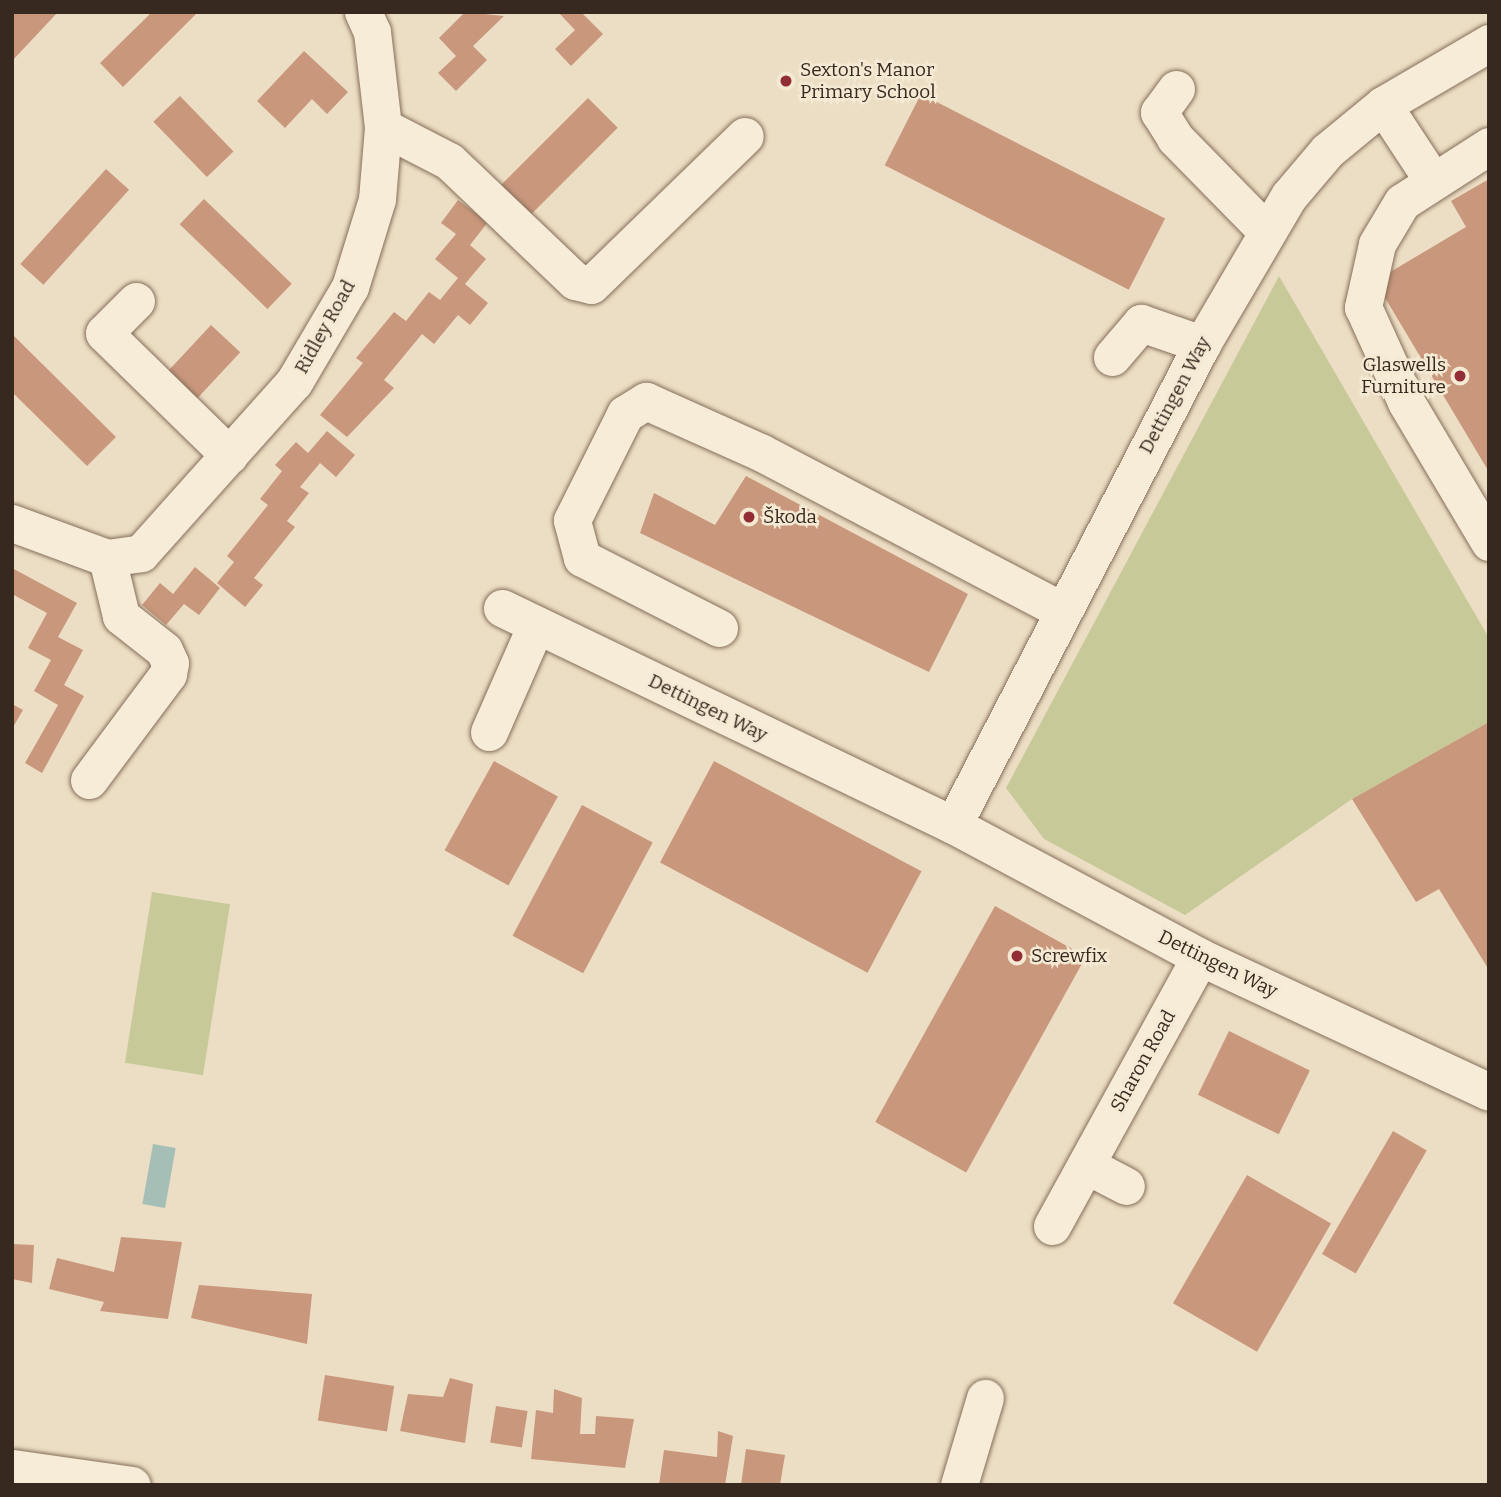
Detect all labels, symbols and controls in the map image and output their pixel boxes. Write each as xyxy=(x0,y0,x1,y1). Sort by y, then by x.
place label: Sexton's Manor Primary School xyxy=(800,59,936,103)
marker: Sexton's Manor Primary School xyxy=(778,73,794,89)
street label: Ridley Road xyxy=(290,276,360,378)
street label: Dettingen Way xyxy=(1134,332,1216,458)
place label: Glaswells Furniture xyxy=(1361,354,1446,398)
marker: Glaswells Furniture xyxy=(1452,368,1468,384)
place label: Škoda xyxy=(763,506,817,528)
marker: Škoda xyxy=(741,509,757,525)
street label: Dettingen Way xyxy=(645,669,771,747)
street label: Dettingen Way xyxy=(1155,925,1281,1003)
place label: Screwfix xyxy=(1031,945,1107,967)
marker: Screwfix xyxy=(1009,948,1025,964)
street label: Sharon Road xyxy=(1106,1006,1180,1116)

